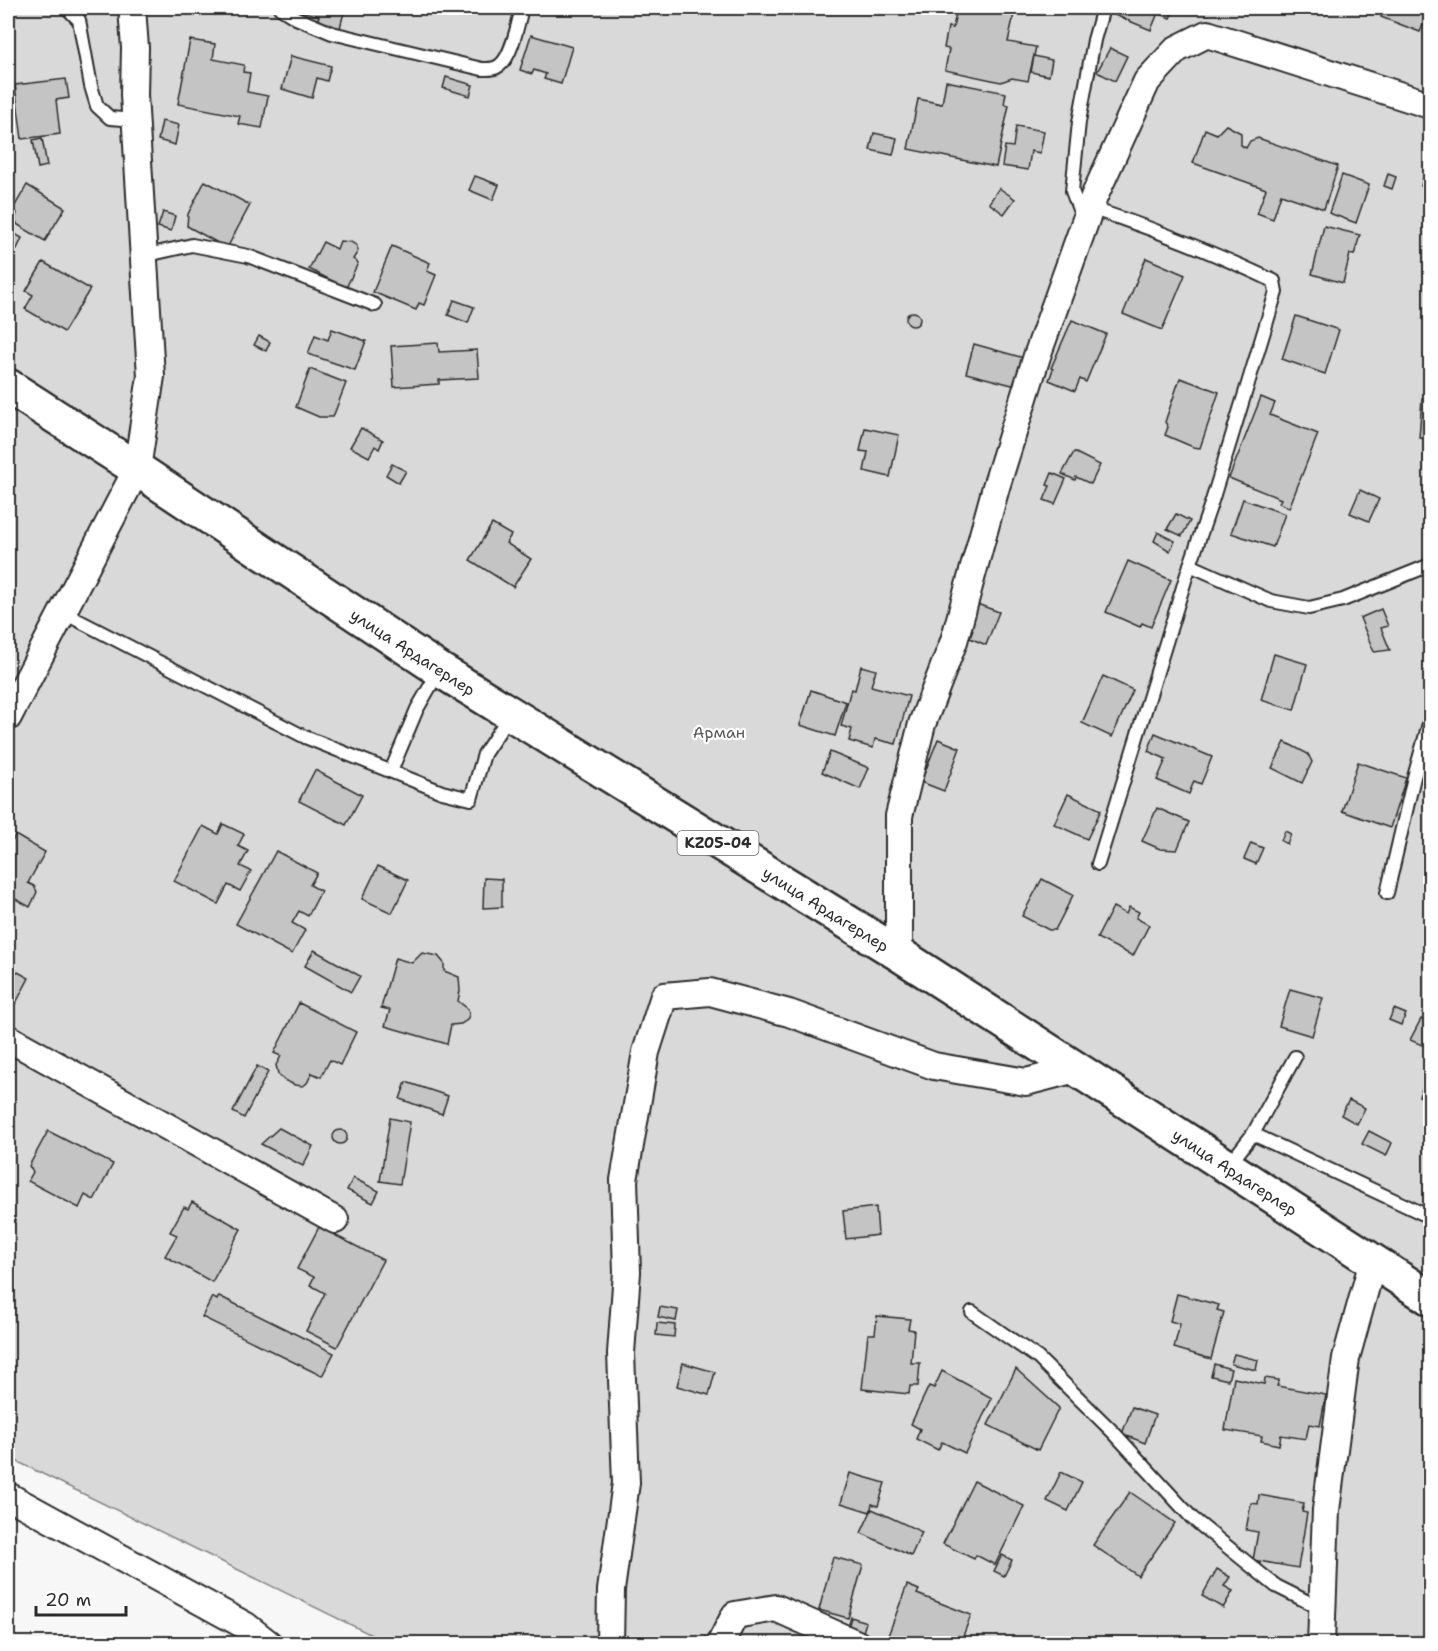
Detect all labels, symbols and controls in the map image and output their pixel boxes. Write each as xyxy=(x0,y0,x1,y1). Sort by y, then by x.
street label: улица Ардагерлер xyxy=(346,604,479,701)
park label: Арман xyxy=(693,722,745,743)
road number: KZ05-04 xyxy=(678,831,758,855)
street label: улица Ардагерлер xyxy=(759,862,893,957)
street label: улица Ардагерлер xyxy=(1168,1124,1301,1221)
scale bar xyxy=(36,1579,126,1617)
text: 20 m xyxy=(45,1588,91,1612)

